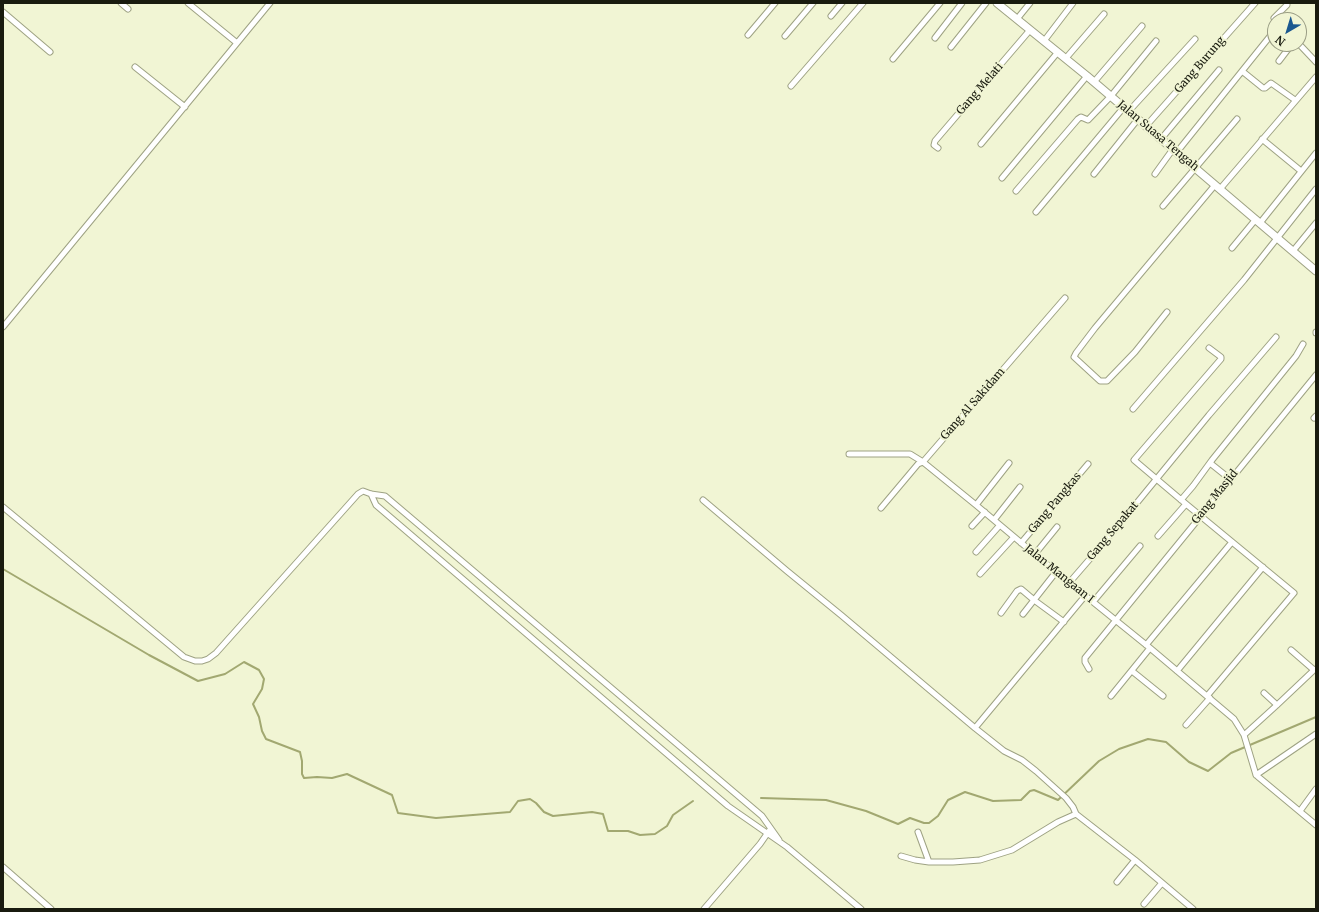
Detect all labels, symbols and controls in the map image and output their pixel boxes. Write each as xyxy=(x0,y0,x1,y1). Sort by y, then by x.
north arrow xyxy=(1267,12,1307,52)
text: N xyxy=(1272,32,1288,49)
street label: Gang Burung xyxy=(1172,34,1228,96)
street label: Gang Melati xyxy=(954,61,1006,117)
street label: Jalan Suasa Tengah xyxy=(1115,98,1201,174)
street label: Gang Al Sakidam xyxy=(938,365,1008,443)
street label: Gang Masjid xyxy=(1189,467,1241,527)
street label: Gang Pangkas xyxy=(1026,470,1084,536)
street label: Gang Sepakat xyxy=(1085,499,1141,563)
street label: Jalan Mangaan I xyxy=(1022,542,1096,606)

